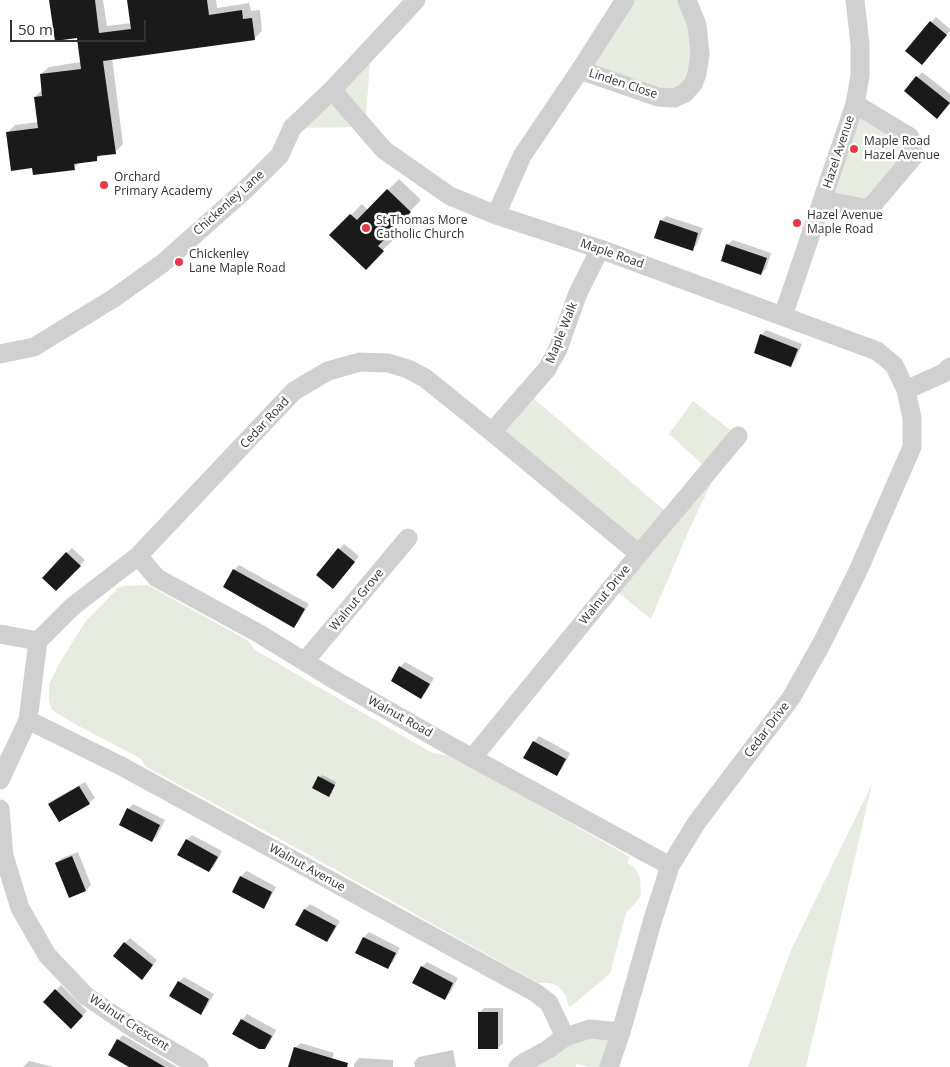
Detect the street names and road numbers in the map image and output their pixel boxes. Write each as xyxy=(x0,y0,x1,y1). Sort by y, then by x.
street label: Linden Close xyxy=(587,66,659,102)
street label: Hazel Avenue xyxy=(820,114,858,190)
street label: Chickenley Lane xyxy=(191,168,267,238)
street label: Maple Road xyxy=(578,236,646,272)
street label: Maple Walk xyxy=(543,300,581,366)
street label: Cedar Road xyxy=(238,394,292,452)
street label: Walnut Drive xyxy=(577,562,633,628)
street label: Walnut Grove xyxy=(327,566,387,634)
street label: Walnut Road xyxy=(365,693,435,741)
street label: Cedar Drive xyxy=(741,699,793,761)
street label: Walnut Avenue xyxy=(266,841,348,895)
street label: Walnut Crescent xyxy=(87,992,171,1054)

